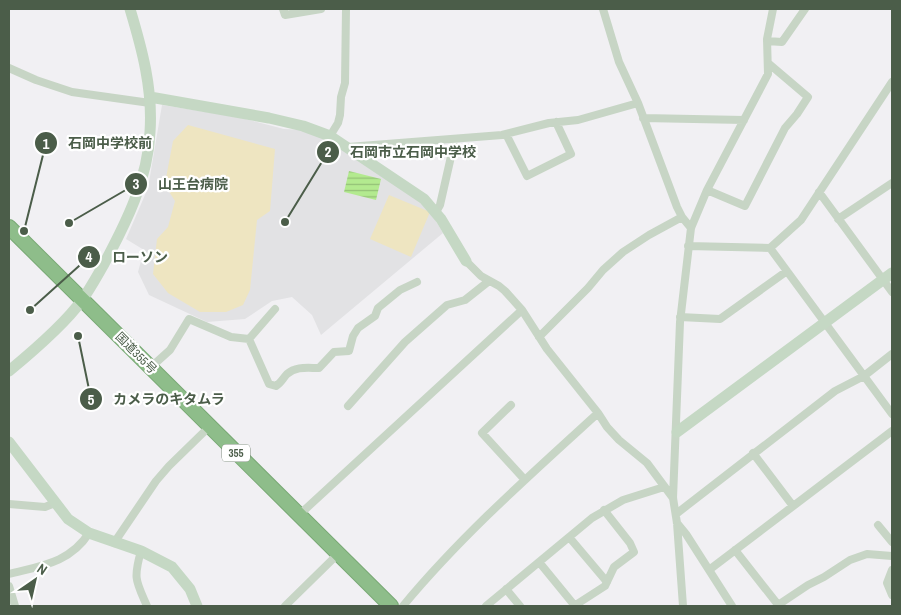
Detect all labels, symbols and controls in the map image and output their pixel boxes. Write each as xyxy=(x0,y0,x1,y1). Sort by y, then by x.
callout: 石岡中学校前 xyxy=(33,129,162,158)
text: 1 xyxy=(43,133,50,154)
text: 石岡中学校前 xyxy=(68,134,152,152)
callout: 石岡市立石岡中学校 xyxy=(315,138,486,167)
text: 2 xyxy=(325,141,332,162)
text: 石岡市立石岡中学校 xyxy=(350,143,476,161)
callout: 山王台病院 xyxy=(123,169,238,198)
text: 3 xyxy=(133,173,140,194)
text: 山王台病院 xyxy=(158,175,228,193)
callout: ローソン xyxy=(77,243,178,272)
text: 4 xyxy=(86,246,93,267)
text: ローソン xyxy=(112,248,168,266)
street label: 国道355号 xyxy=(112,329,160,377)
callout: カメラのキタムラ xyxy=(78,385,235,414)
text: 5 xyxy=(88,389,95,410)
text: カメラのキタムラ xyxy=(113,390,225,408)
road number: 355 xyxy=(222,444,250,462)
north arrow xyxy=(10,555,60,605)
text: N xyxy=(34,559,51,579)

